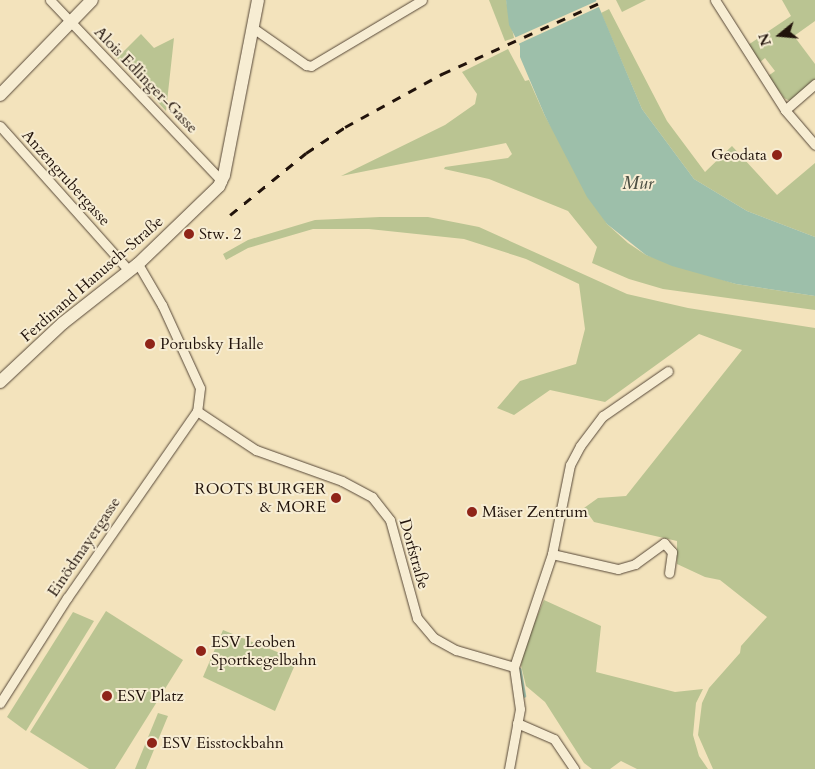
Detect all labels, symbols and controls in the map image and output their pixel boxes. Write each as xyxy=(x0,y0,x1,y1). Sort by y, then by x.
north arrow xyxy=(755,10,805,60)
street label: Alois Edlinger-Gasse xyxy=(90,23,202,137)
text: N xyxy=(754,31,776,48)
street label: Anzengrubergasse xyxy=(18,126,114,230)
place label: Geodata xyxy=(711,145,767,165)
marker: Geodata xyxy=(771,149,783,161)
water label: Mur xyxy=(622,173,654,195)
street label: Ferdinand Hanusch-Straße xyxy=(17,212,167,346)
place label: Stw. 2 xyxy=(199,224,241,244)
marker: Stw. 2 xyxy=(183,228,195,240)
place label: Porubsky Halle xyxy=(160,334,264,354)
marker: Porubsky Halle xyxy=(144,338,156,350)
place label: ROOTS BURGER & MORE xyxy=(195,479,326,517)
marker: ROOTS BURGER & MORE xyxy=(330,492,342,504)
street label: Einödmayergasse xyxy=(43,493,125,601)
place label: Mäser Zentrum xyxy=(482,502,588,522)
marker: Mäser Zentrum xyxy=(466,506,478,518)
street label: Dorfstraße xyxy=(395,517,433,591)
place label: ESV Leoben Sportkegelbahn xyxy=(211,632,317,670)
marker: ESV Leoben Sportkegelbahn xyxy=(195,645,207,657)
place label: ESV Platz xyxy=(117,686,184,706)
marker: ESV Platz xyxy=(101,690,113,702)
place label: ESV Eisstockbahn xyxy=(162,733,284,753)
marker: ESV Eisstockbahn xyxy=(146,737,158,749)

